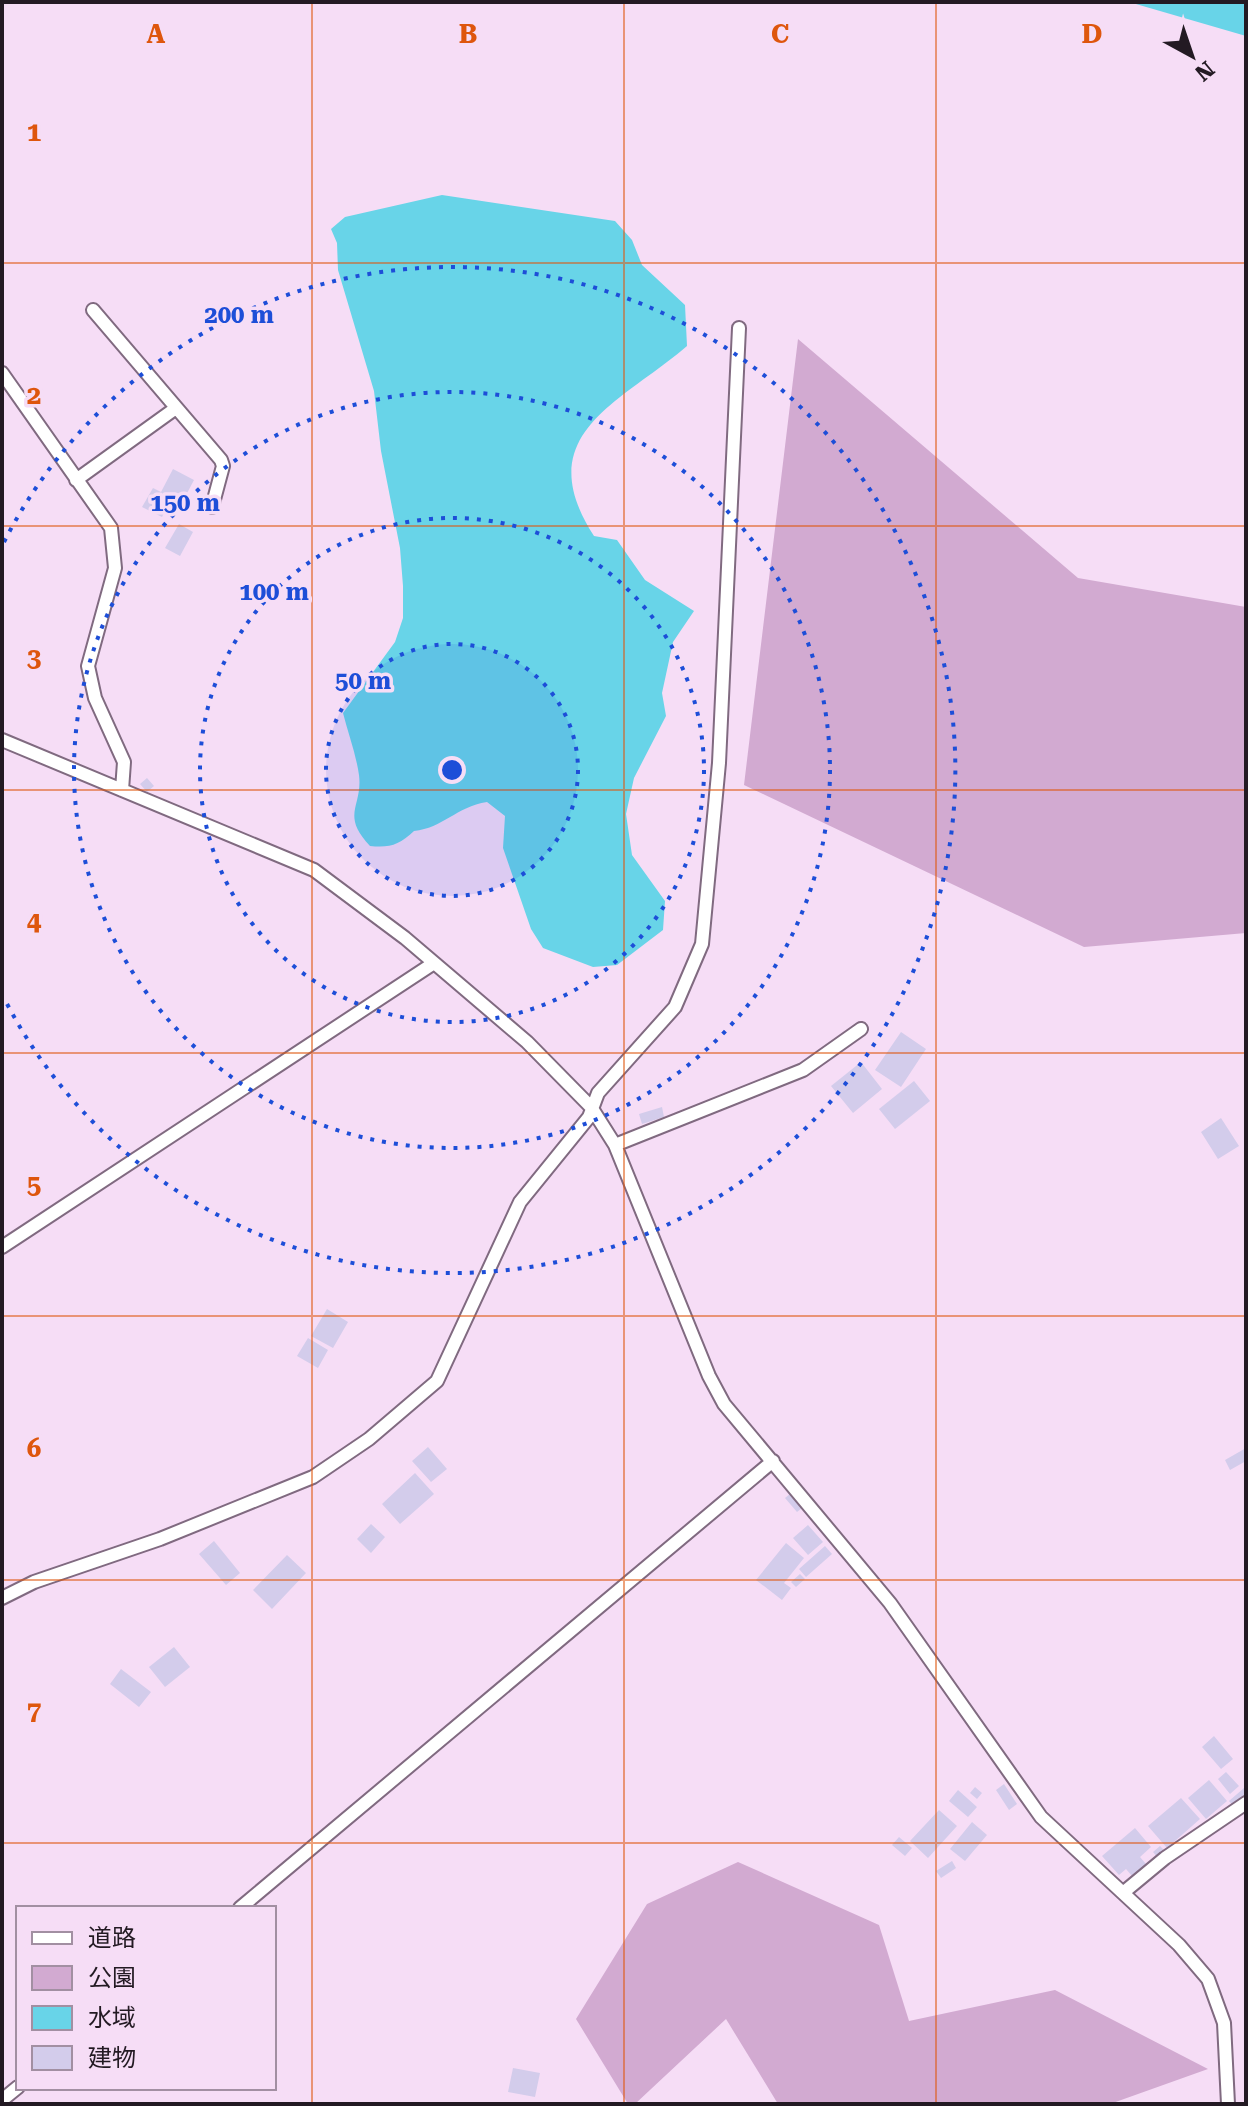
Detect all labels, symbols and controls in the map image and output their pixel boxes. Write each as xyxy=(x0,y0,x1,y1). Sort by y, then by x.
north arrow xyxy=(1152,16,1232,96)
text: A xyxy=(147,19,166,49)
text: B xyxy=(459,19,477,49)
text: C xyxy=(771,19,789,49)
text: D xyxy=(1082,19,1102,49)
text: N xyxy=(1190,56,1219,86)
text: 1 xyxy=(27,117,41,147)
text: 200 m xyxy=(204,301,274,329)
text: 2 xyxy=(27,380,41,410)
text: 150 m xyxy=(150,489,220,517)
text: 100 m xyxy=(239,578,309,606)
text: 3 xyxy=(27,643,41,673)
text: 50 m xyxy=(335,667,391,695)
centre of rings xyxy=(438,756,466,784)
text: 4 xyxy=(27,906,42,936)
text: 5 xyxy=(27,1170,41,1200)
text: 6 xyxy=(27,1433,41,1463)
text: 7 xyxy=(27,1696,41,1726)
legend xyxy=(16,1906,276,2090)
text: 道路 xyxy=(88,1924,136,1952)
text: 公園 xyxy=(88,1964,136,1992)
text: 水域 xyxy=(88,2004,136,2032)
text: 建物 xyxy=(88,2044,136,2072)

